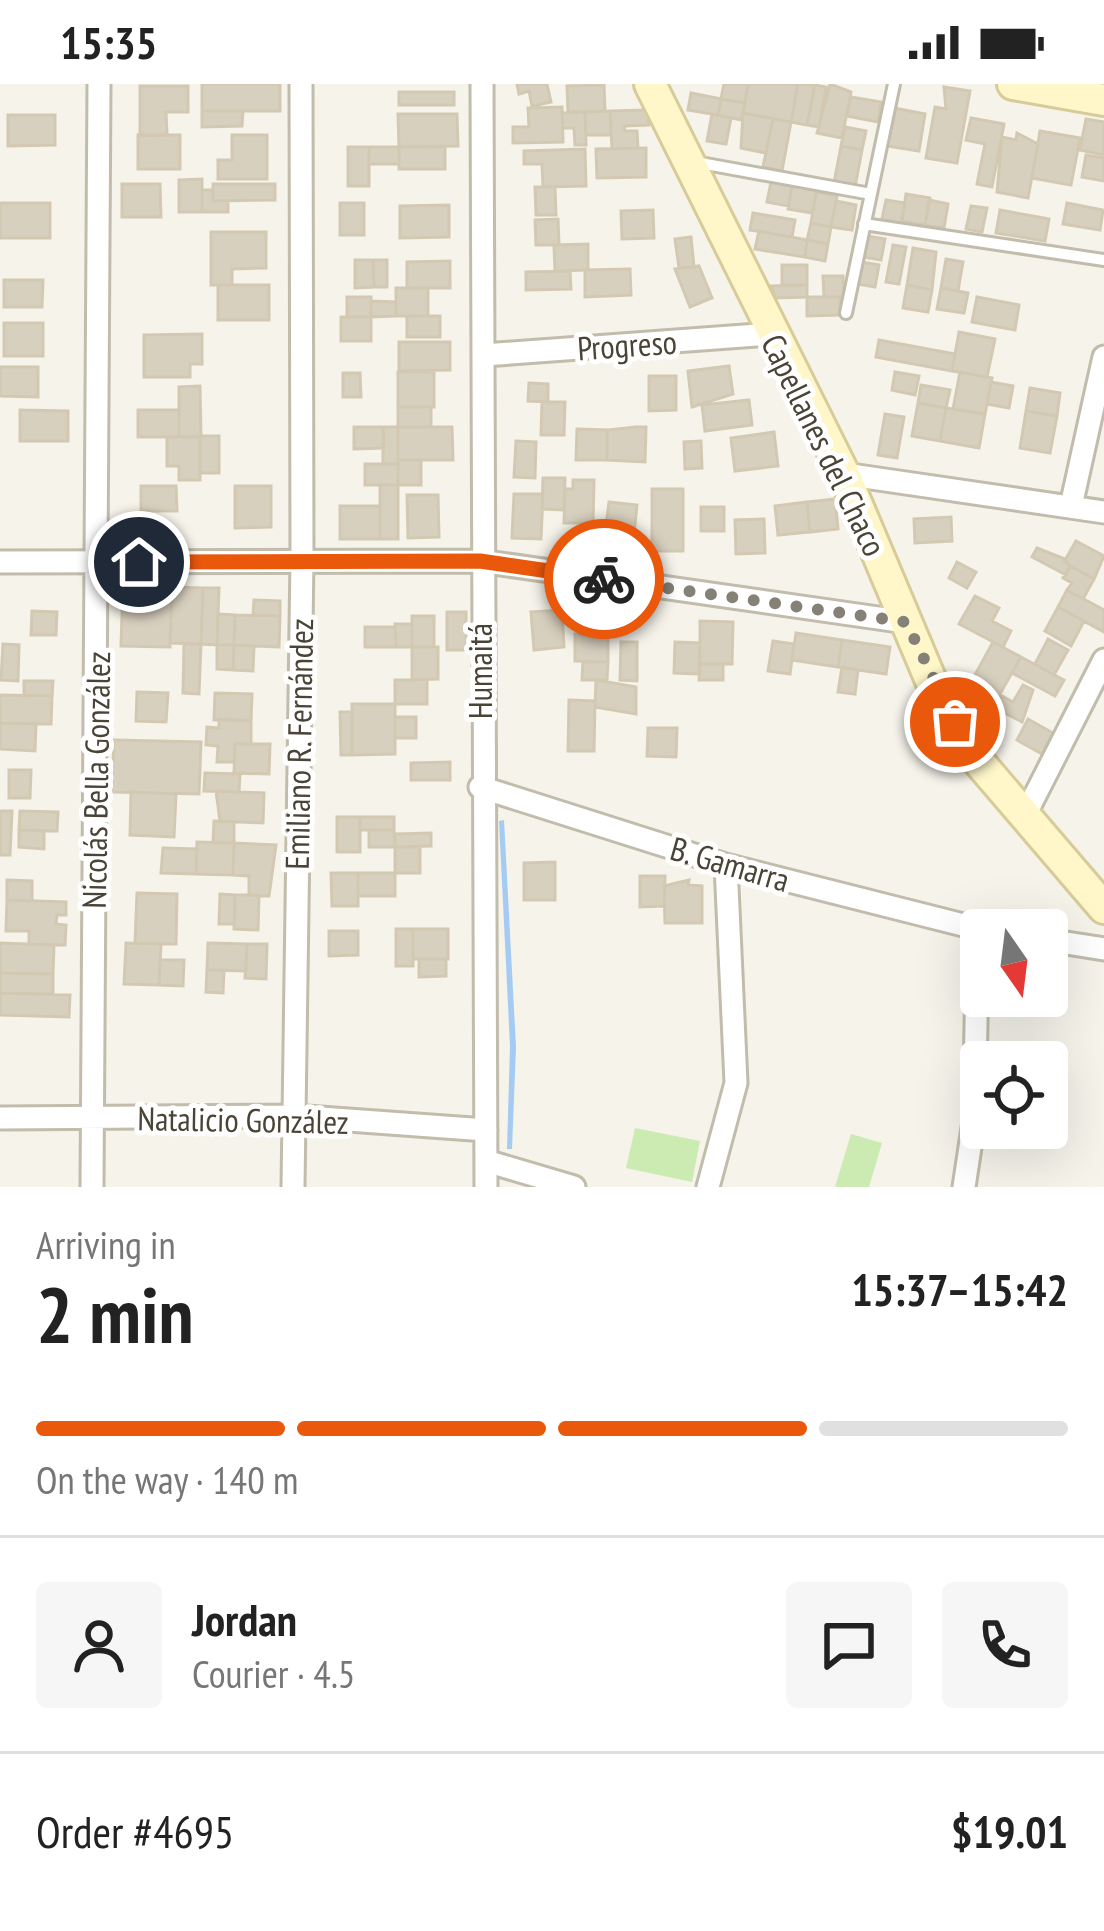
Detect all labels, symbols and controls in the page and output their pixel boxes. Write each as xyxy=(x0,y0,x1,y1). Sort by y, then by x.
text: 15:35 xyxy=(60,13,157,71)
street label: Progreso xyxy=(576,320,678,369)
street label: Capellanes del Chaco xyxy=(752,327,897,563)
pin xyxy=(88,511,190,613)
courier xyxy=(544,519,664,639)
icon: home xyxy=(106,529,172,595)
icon: bike xyxy=(571,546,637,612)
street label: Emiliano R. Fernández xyxy=(275,618,322,870)
street label: Humaitá xyxy=(458,623,501,719)
street label: Nicolás Bella González xyxy=(72,651,119,909)
pin xyxy=(904,671,1006,773)
icon: bag xyxy=(922,689,988,755)
street label: B. Gamarra xyxy=(666,826,795,901)
north arrow xyxy=(960,909,1068,1017)
map controls xyxy=(960,909,1068,1149)
button: locate xyxy=(960,1041,1068,1149)
street label: Natalicio González xyxy=(137,1096,349,1143)
text: Arriving in xyxy=(36,1219,176,1270)
text: 15:37–15:42 xyxy=(851,1260,1068,1318)
text: 2 min xyxy=(36,1264,194,1365)
text: On the way · 140 m xyxy=(36,1454,298,1505)
button: person xyxy=(36,1582,162,1708)
button: chat xyxy=(786,1582,912,1708)
button: phone xyxy=(942,1582,1068,1708)
text: Jordan xyxy=(192,1590,297,1648)
text: Courier · 4.5 xyxy=(192,1648,355,1699)
text: Order #4695 xyxy=(36,1802,234,1860)
text: $19.01 xyxy=(951,1802,1068,1860)

